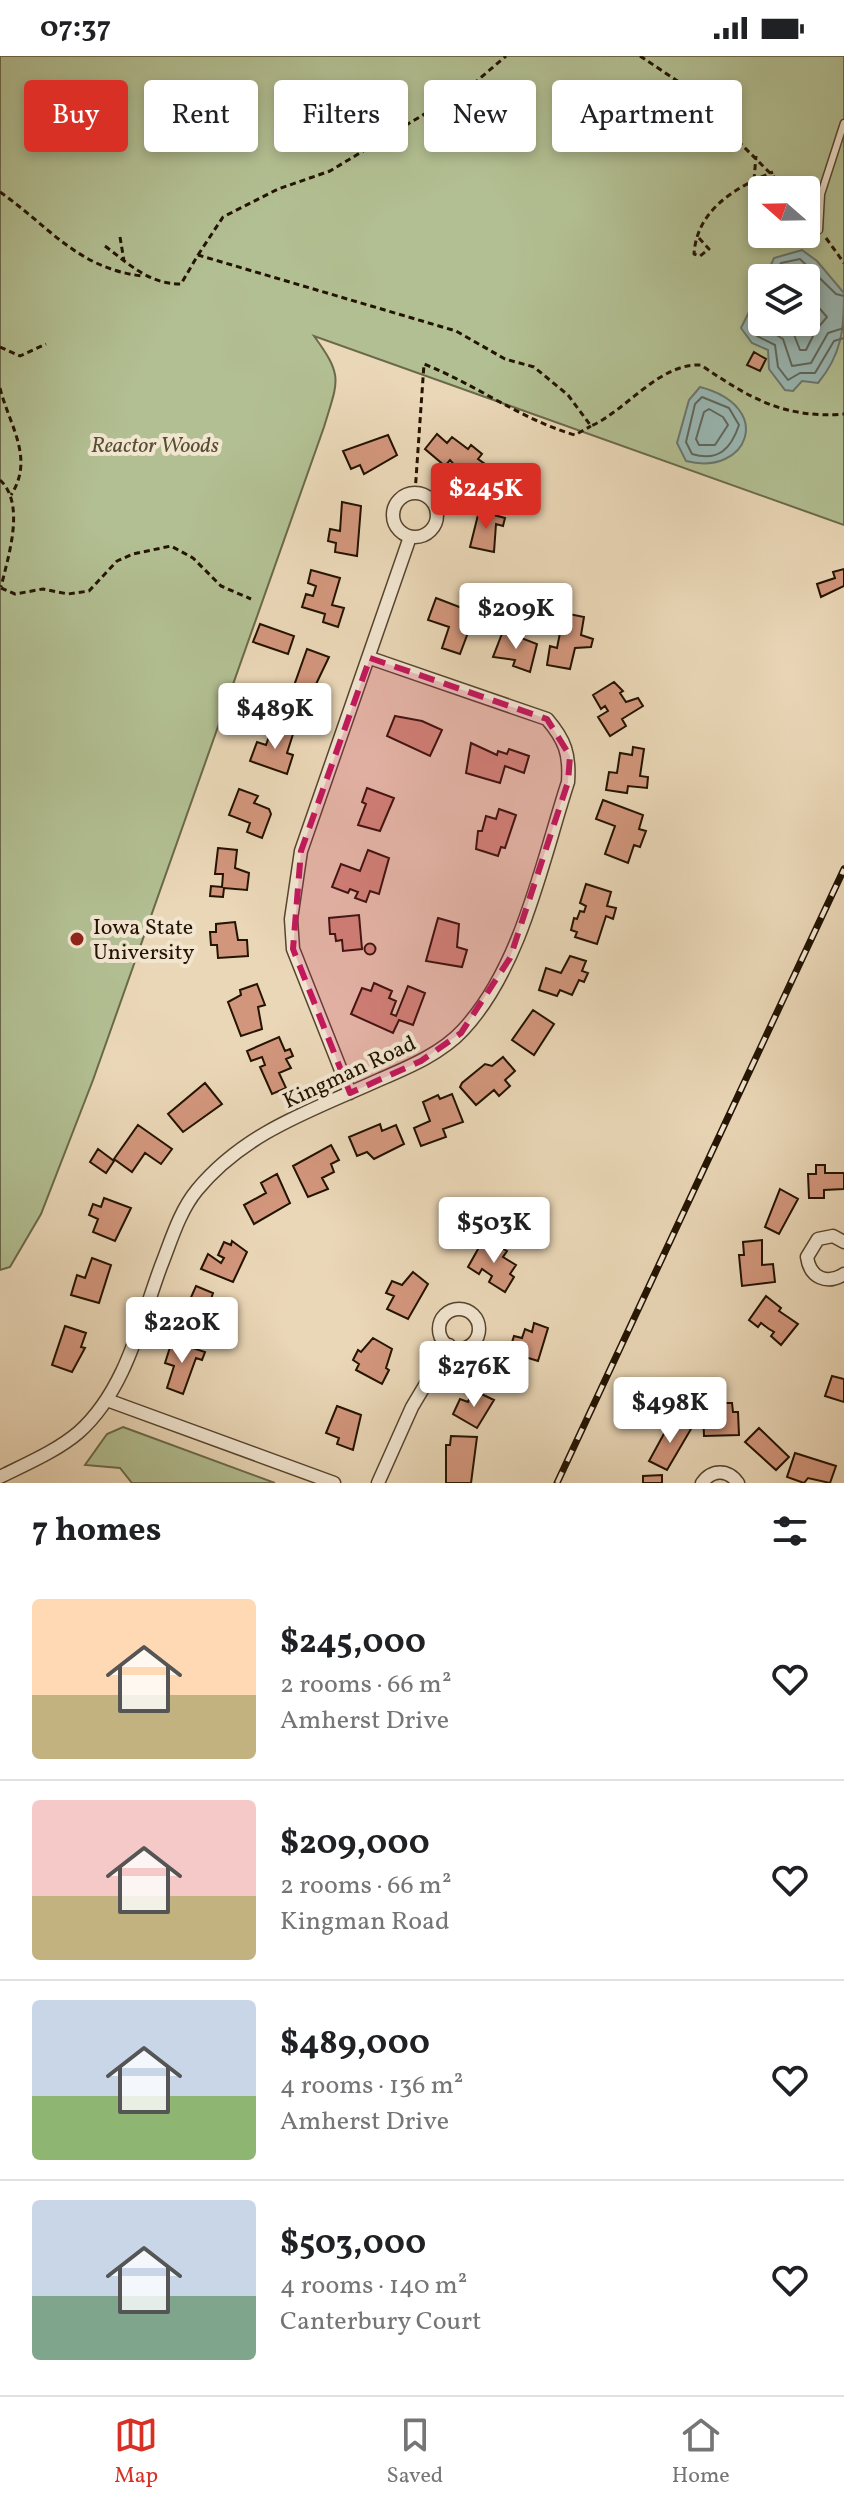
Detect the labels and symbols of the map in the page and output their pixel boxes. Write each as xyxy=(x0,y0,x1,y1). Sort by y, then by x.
north arrow xyxy=(748,176,820,248)
park label: Reactor Woods xyxy=(91,431,219,462)
pin: $245K xyxy=(430,463,542,531)
pin: $209K xyxy=(460,583,572,651)
pin: $489K xyxy=(219,683,331,751)
place label: Iowa State University xyxy=(93,913,194,969)
marker: Iowa State University xyxy=(68,930,86,948)
street label: Kingman Road xyxy=(278,1029,422,1118)
pin: $503K xyxy=(438,1197,550,1265)
pin: $220K xyxy=(126,1297,238,1365)
pin: $276K xyxy=(418,1341,530,1409)
pin: $498K xyxy=(614,1377,726,1445)

